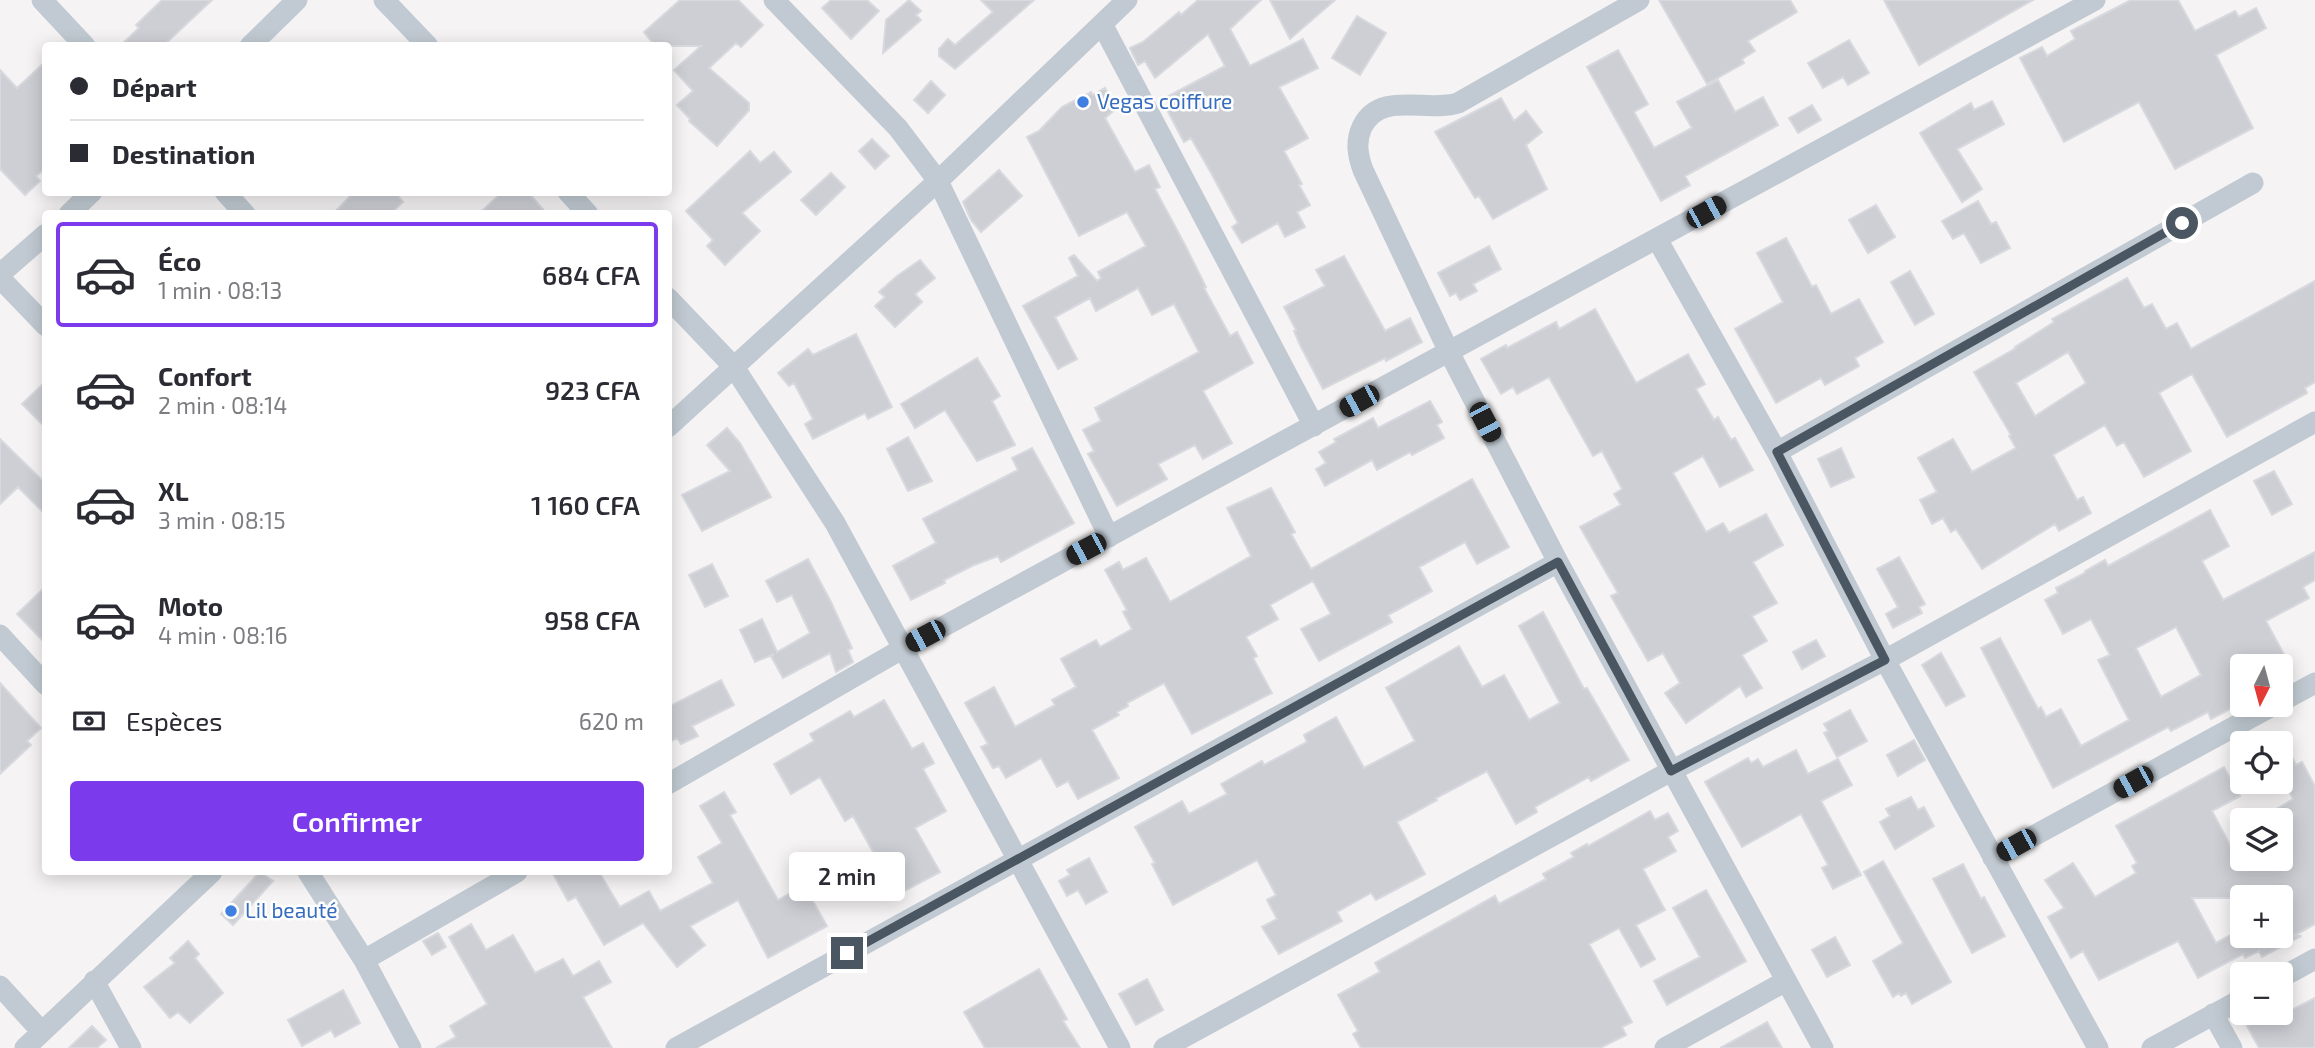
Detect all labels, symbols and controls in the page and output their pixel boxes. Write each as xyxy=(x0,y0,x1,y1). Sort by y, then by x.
text: Départ xyxy=(112,71,197,102)
place label: Vegas coiffure xyxy=(1097,88,1232,113)
marker: Vegas coiffure xyxy=(1075,94,1091,110)
text: Destination xyxy=(112,138,255,169)
car xyxy=(1683,193,1730,231)
route start xyxy=(2166,207,2198,239)
icon: car xyxy=(74,243,137,306)
text: Éco xyxy=(158,245,201,276)
text: 684 CFA xyxy=(542,259,640,290)
text: 1 min · 08:13 xyxy=(158,276,282,304)
icon: car xyxy=(74,358,137,421)
text: Confort xyxy=(158,360,252,391)
text: 923 CFA xyxy=(545,374,640,405)
car xyxy=(1336,382,1383,420)
text: 2 min · 08:14 xyxy=(158,391,288,419)
car xyxy=(1466,399,1505,445)
icon: car xyxy=(74,473,137,536)
text: XL xyxy=(158,475,189,506)
text: 1 160 CFA xyxy=(531,489,640,520)
text: 3 min · 08:15 xyxy=(158,506,286,534)
car xyxy=(1063,530,1110,568)
icon: car xyxy=(74,588,137,651)
text: Moto xyxy=(158,590,223,621)
text: 958 CFA xyxy=(544,604,640,635)
car xyxy=(902,617,949,655)
text: 4 min · 08:16 xyxy=(158,621,288,649)
north arrow xyxy=(2230,654,2292,718)
map controls xyxy=(2230,654,2293,1025)
icon: cash xyxy=(70,702,108,740)
text: Espèces xyxy=(126,705,223,736)
text: 620 m xyxy=(579,707,644,735)
button: locate xyxy=(2230,731,2293,794)
car xyxy=(2110,763,2157,801)
button: Confirmer xyxy=(70,781,644,861)
button: layers xyxy=(2230,808,2293,871)
car xyxy=(1993,826,2040,864)
callout: 2 min xyxy=(789,852,905,900)
text: 2 min xyxy=(818,862,876,890)
button: + xyxy=(2230,885,2293,948)
place label: Lil beauté xyxy=(245,897,337,922)
marker: Lil beauté xyxy=(223,903,239,919)
route end xyxy=(831,937,863,969)
button: − xyxy=(2230,962,2293,1025)

